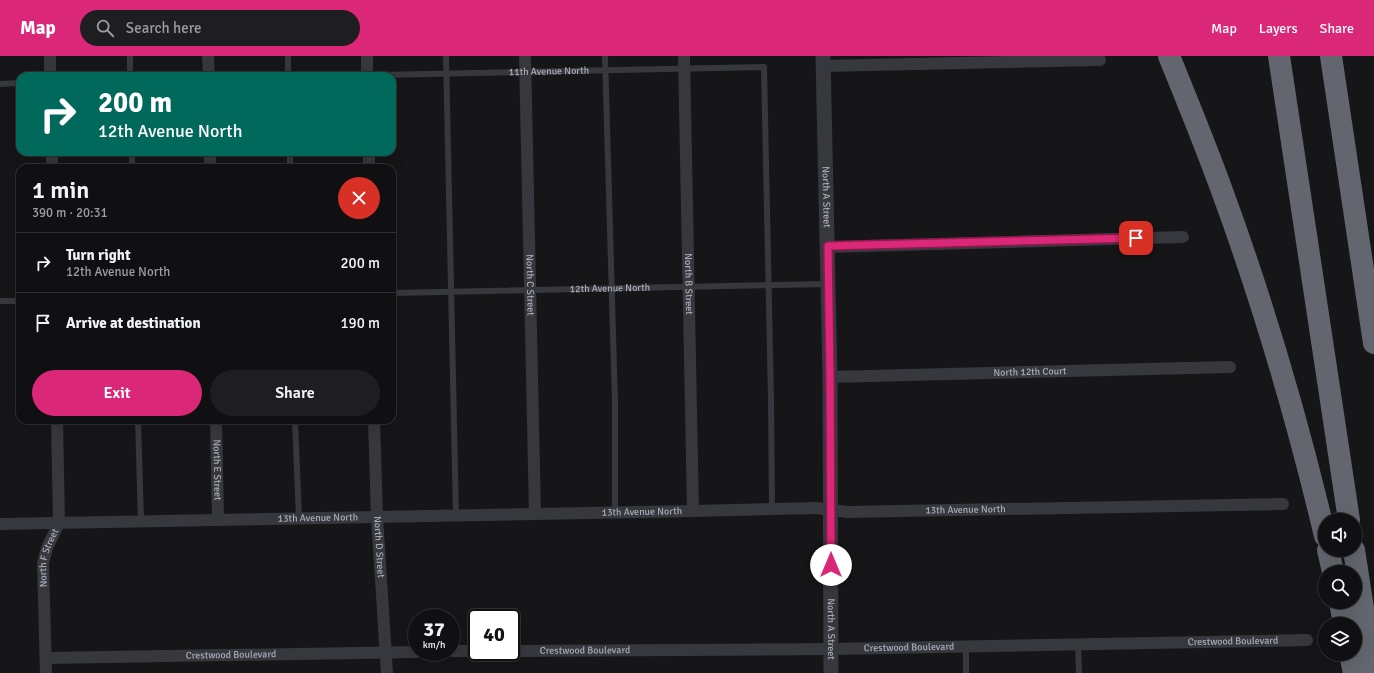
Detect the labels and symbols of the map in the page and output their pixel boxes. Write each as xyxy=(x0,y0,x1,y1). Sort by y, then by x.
street label: 11th Avenue North xyxy=(509,65,589,78)
street label: North A Street xyxy=(819,166,833,228)
pin xyxy=(1119,221,1153,255)
street label: North B Street xyxy=(682,253,695,315)
street label: North C Street xyxy=(523,254,537,316)
street label: 12th Avenue North xyxy=(570,282,650,295)
street label: North 12th Court xyxy=(993,365,1067,379)
street label: North E Street xyxy=(210,439,224,501)
street label: 13th Avenue North xyxy=(925,503,1006,517)
street label: 13th Avenue North xyxy=(602,505,682,519)
street label: 13th Avenue North xyxy=(278,511,358,525)
street label: North D Street xyxy=(371,516,387,579)
street label: North F Street xyxy=(37,526,62,588)
position arrow xyxy=(810,544,852,586)
street label: North A Street xyxy=(825,598,837,660)
speed limit sign: 40 xyxy=(468,609,520,661)
street label: Crestwood Boulevard xyxy=(1188,635,1278,648)
street label: Crestwood Boulevard xyxy=(864,641,954,654)
street label: Crestwood Boulevard xyxy=(540,644,630,657)
street label: Crestwood Boulevard xyxy=(186,648,276,662)

